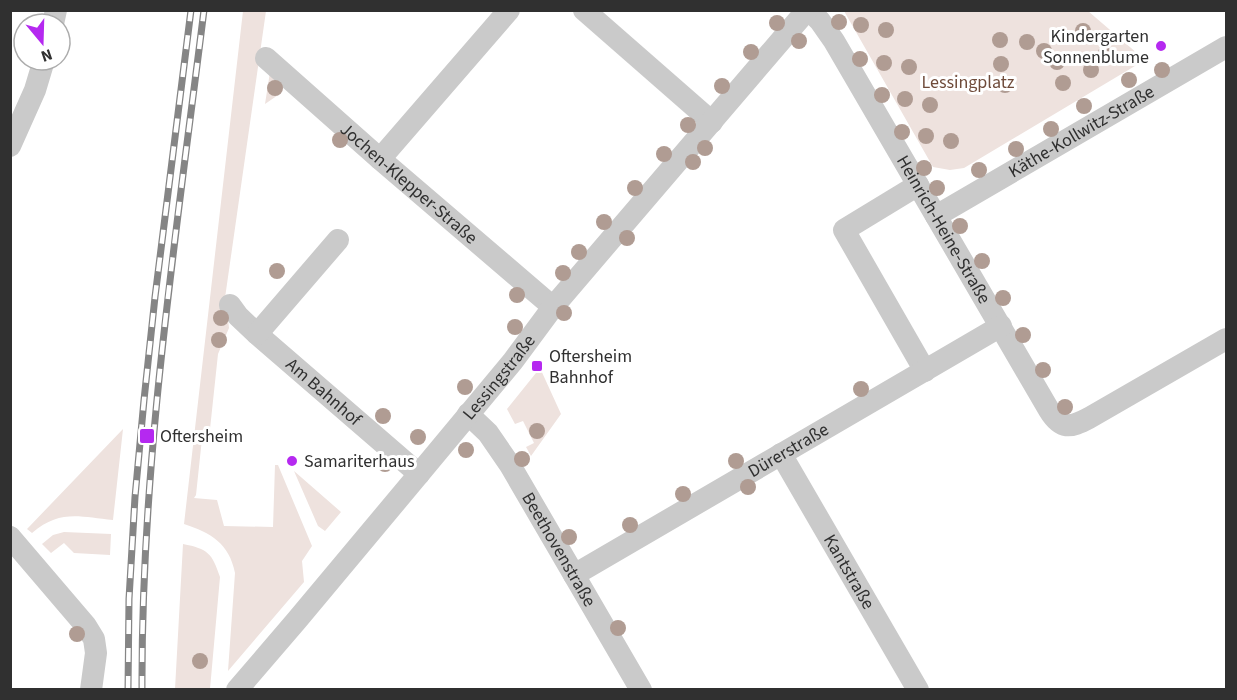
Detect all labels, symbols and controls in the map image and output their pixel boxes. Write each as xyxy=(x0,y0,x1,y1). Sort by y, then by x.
north arrow xyxy=(12,12,72,72)
place label: Kindergarten Sonnenblume xyxy=(1043,24,1149,70)
marker: Kindergarten Sonnenblume xyxy=(1154,39,1168,53)
text: N xyxy=(38,43,55,67)
park label: Lessingplatz xyxy=(921,70,1015,95)
street label: Käthe-Kollwitz-Straße xyxy=(1004,79,1159,184)
street label: Jochen-Klepper-Straße xyxy=(335,117,483,250)
street label: Heinrich-Heine-Straße xyxy=(891,150,997,308)
street label: Lessingstraße xyxy=(457,329,541,425)
place label: Oftersheim Bahnhof xyxy=(549,344,632,390)
street label: Am Bahnhof xyxy=(281,352,367,432)
marker: Oftersheim Bahnhof xyxy=(530,359,544,373)
street label: Dürerstraße xyxy=(743,417,833,483)
place label: Oftersheim xyxy=(160,424,243,449)
marker: Oftersheim xyxy=(138,427,156,445)
place label: Samariterhaus xyxy=(304,449,415,474)
marker: Samariterhaus xyxy=(285,454,299,468)
street label: Beethovenstraße xyxy=(516,488,602,611)
street label: Kantstraße xyxy=(818,530,881,614)

